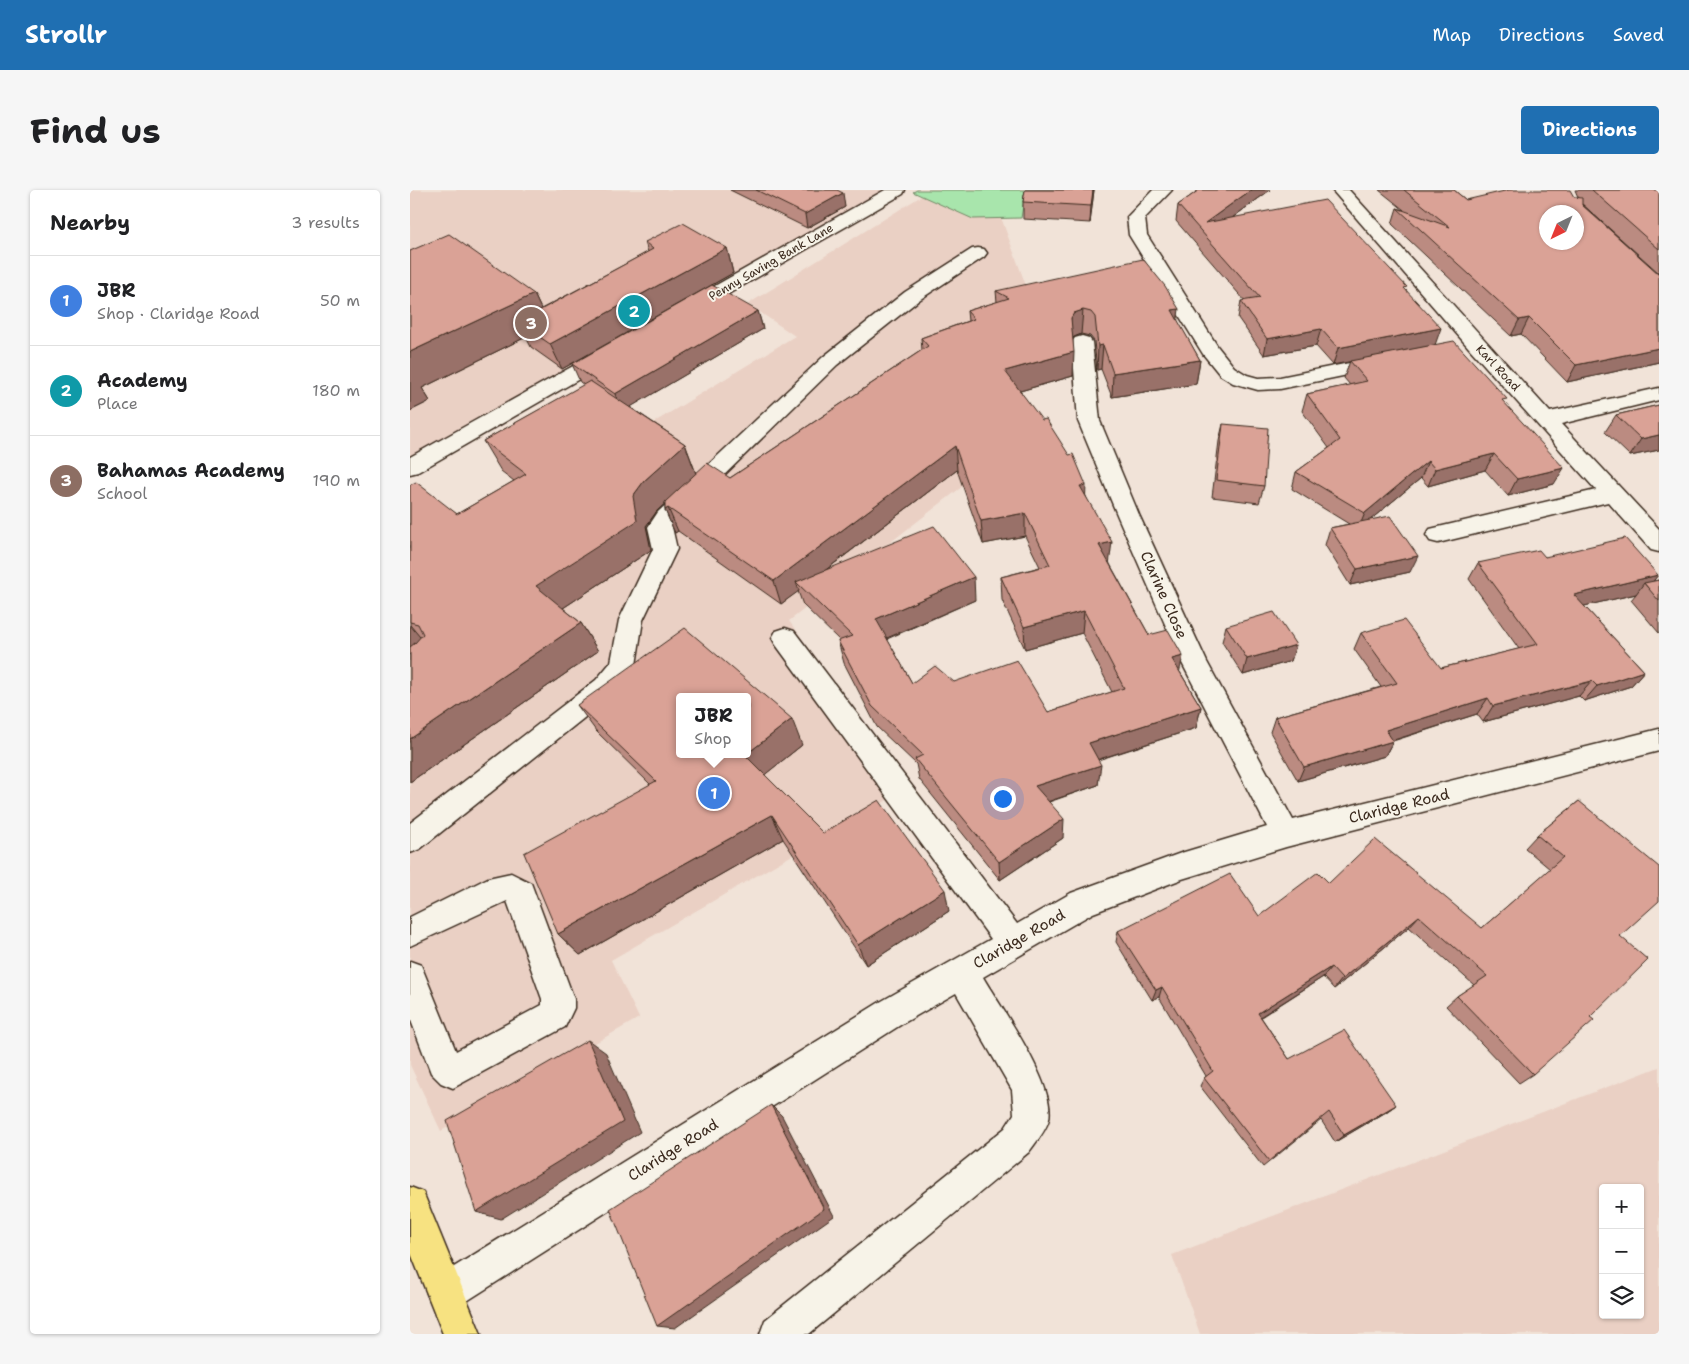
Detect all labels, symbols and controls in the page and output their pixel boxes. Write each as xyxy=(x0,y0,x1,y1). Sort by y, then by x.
text: Strollr xyxy=(25,19,107,51)
text: Map xyxy=(1433,23,1471,47)
text: Directions xyxy=(1499,23,1585,47)
text: Saved xyxy=(1613,23,1664,47)
button: Directions xyxy=(1521,106,1659,154)
text: Find us xyxy=(30,107,161,154)
north arrow xyxy=(1539,205,1584,250)
text: Nearby xyxy=(50,209,130,237)
text: 3 results xyxy=(291,212,360,233)
street label: Penny Saving Bank Lane xyxy=(706,220,836,304)
text: JBR xyxy=(97,278,135,303)
text: 1 xyxy=(62,290,70,311)
text: 50 m xyxy=(320,290,360,311)
pin: 2 xyxy=(618,292,650,330)
text: Shop · Claridge Road xyxy=(97,303,260,324)
pin: 3 xyxy=(515,304,547,342)
street label: Karl Road xyxy=(1472,341,1524,395)
text: Academy xyxy=(97,368,188,393)
text: 2 xyxy=(60,380,72,401)
text: 180 m xyxy=(312,380,360,401)
text: Place xyxy=(97,393,138,414)
text: Bahamas Academy xyxy=(97,458,285,483)
text: 3 xyxy=(60,470,72,491)
text: 190 m xyxy=(313,470,360,491)
text: School xyxy=(97,483,147,504)
street label: Clarine Close xyxy=(1136,548,1192,642)
popup xyxy=(676,693,751,758)
text: JBR xyxy=(694,703,733,728)
text: Shop xyxy=(694,728,732,749)
pin: 1 xyxy=(698,774,730,812)
street label: Claridge Road xyxy=(1347,784,1452,828)
your location xyxy=(990,786,1016,812)
street label: Claridge Road xyxy=(969,904,1069,973)
street label: Claridge Road xyxy=(624,1114,722,1186)
map controls xyxy=(1599,1184,1644,1319)
button: + xyxy=(1599,1184,1644,1229)
button: − xyxy=(1599,1229,1644,1274)
button: layers xyxy=(1599,1274,1644,1319)

